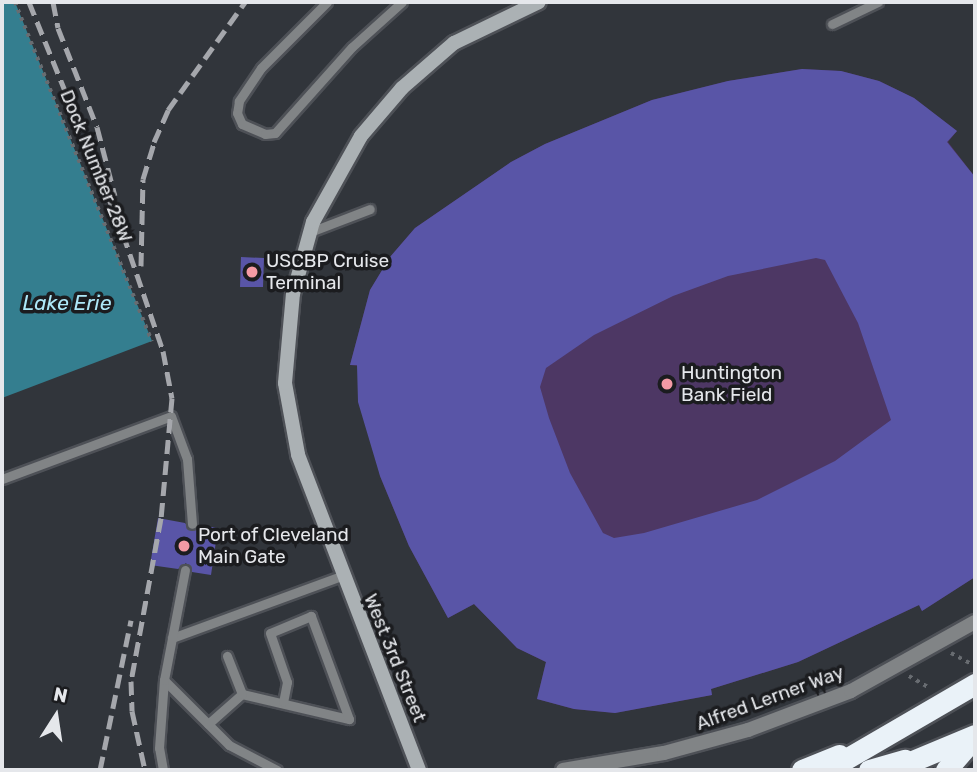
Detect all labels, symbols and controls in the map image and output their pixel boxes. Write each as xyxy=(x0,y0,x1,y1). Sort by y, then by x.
street label: Dock Number 28W xyxy=(55,86,137,246)
place label: USCBP Cruise Terminal xyxy=(266,250,390,294)
marker: USCBP Cruise Terminal xyxy=(244,264,260,280)
water label: Lake Erie xyxy=(23,290,111,316)
place label: Huntington Bank Field xyxy=(681,362,782,406)
marker: Huntington Bank Field xyxy=(659,376,675,392)
place label: Port of Cleveland Main Gate xyxy=(198,524,349,568)
marker: Port of Cleveland Main Gate xyxy=(176,538,192,554)
street label: West 3rd Street xyxy=(359,590,431,726)
street label: Alfred Lerner Way xyxy=(693,661,847,735)
north arrow xyxy=(21,681,91,751)
text: N xyxy=(51,682,70,708)

